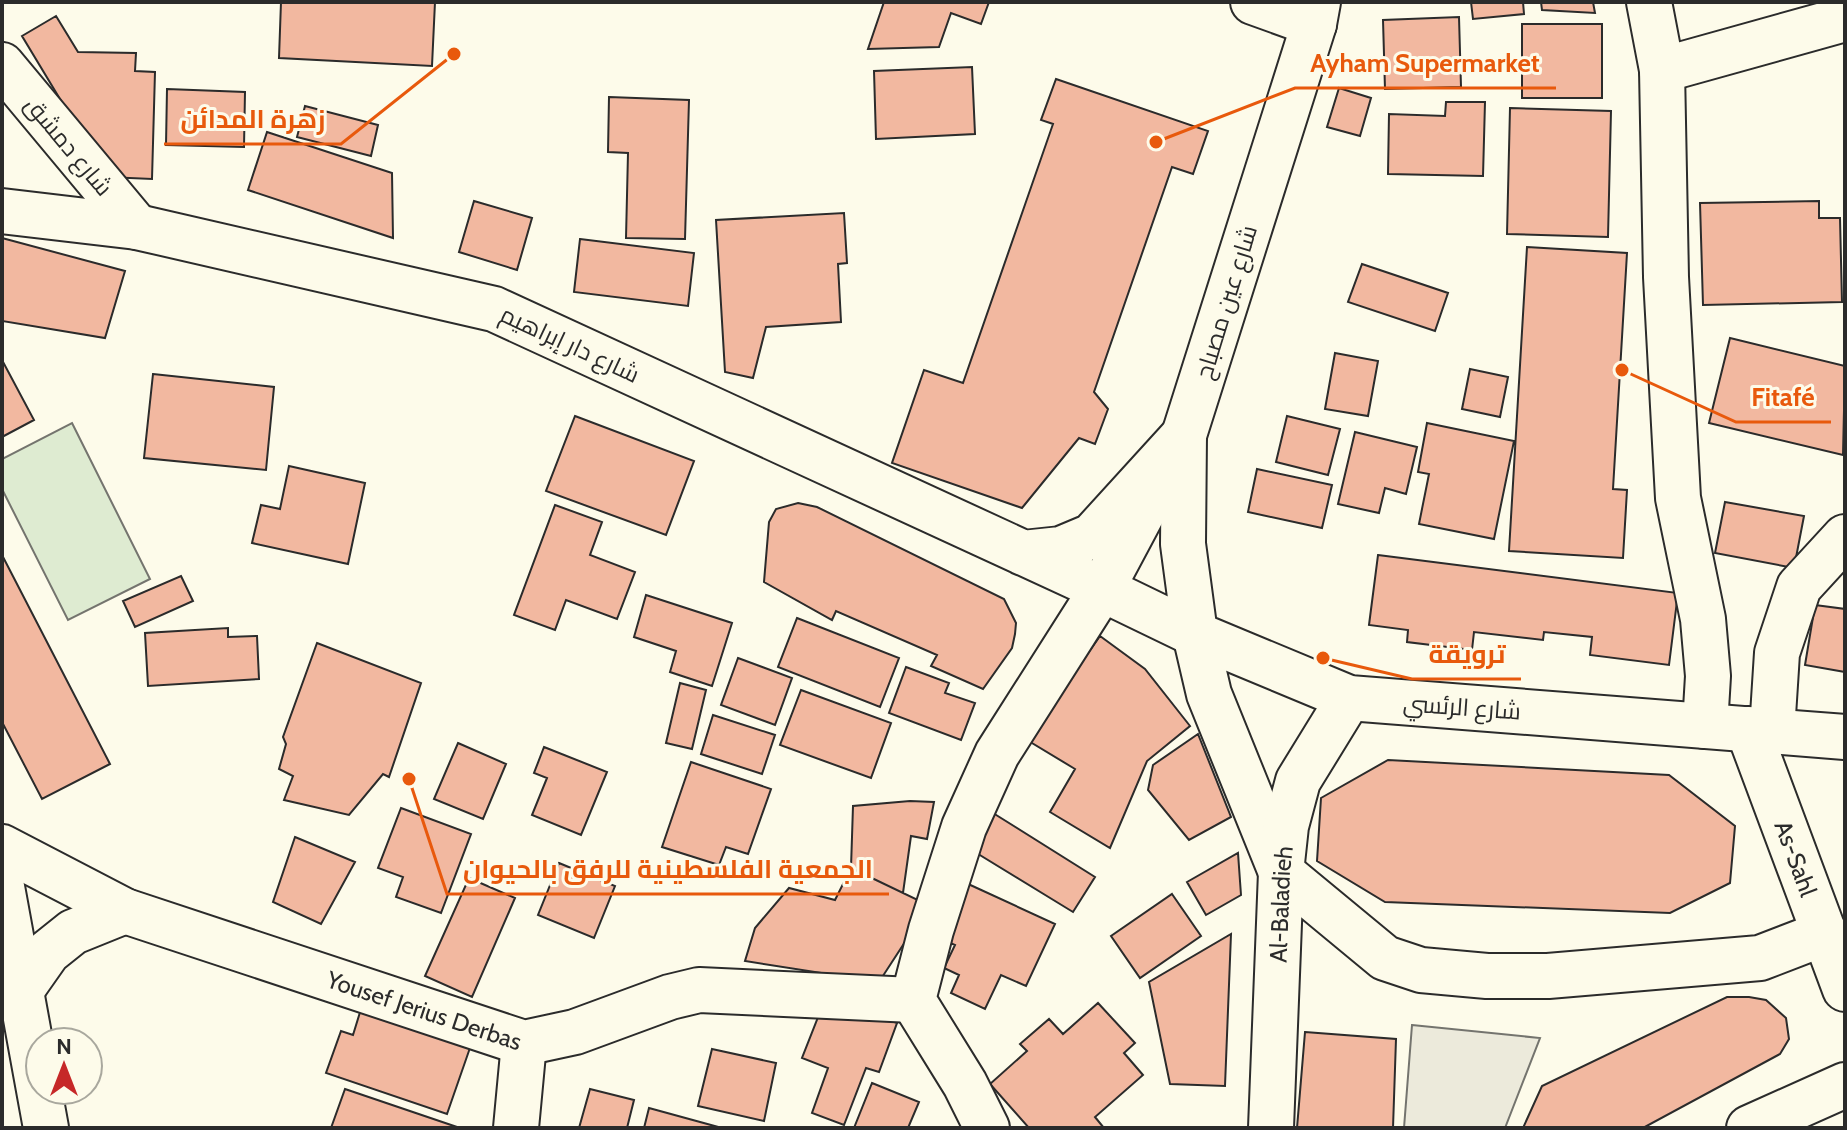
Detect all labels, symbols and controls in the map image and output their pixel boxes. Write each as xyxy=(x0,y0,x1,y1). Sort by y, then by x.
callout: Ayham Supermarket xyxy=(1295,38,1556,88)
text: Ayham Supermarket xyxy=(1310,47,1540,79)
street label: شارع دمشق xyxy=(17,90,119,203)
callout: زهرة المدائن xyxy=(164,94,341,144)
text: زهرة المدائن xyxy=(180,103,326,135)
street label: شارع عين مصباح xyxy=(1189,222,1265,383)
street label: شارع دار إبراهيم xyxy=(495,299,644,391)
callout: Fitafé xyxy=(1736,372,1831,422)
text: Fitafé xyxy=(1751,381,1815,413)
callout: ترويقة xyxy=(1412,629,1521,679)
text: ترويقة xyxy=(1429,638,1506,670)
street label: شارع الرئسي xyxy=(1402,688,1522,730)
street label: As-Sahl xyxy=(1769,816,1824,901)
callout: الجمعية الفلسطينية للرفق بالحيوان xyxy=(447,844,889,894)
street label: Al-Baladieh xyxy=(1263,844,1298,963)
text: الجمعية الفلسطينية للرفق بالحيوان xyxy=(463,853,873,885)
street label: Yousef Jerius Derbas xyxy=(322,964,526,1056)
north arrow xyxy=(24,1026,104,1106)
text: N xyxy=(56,1033,72,1060)

